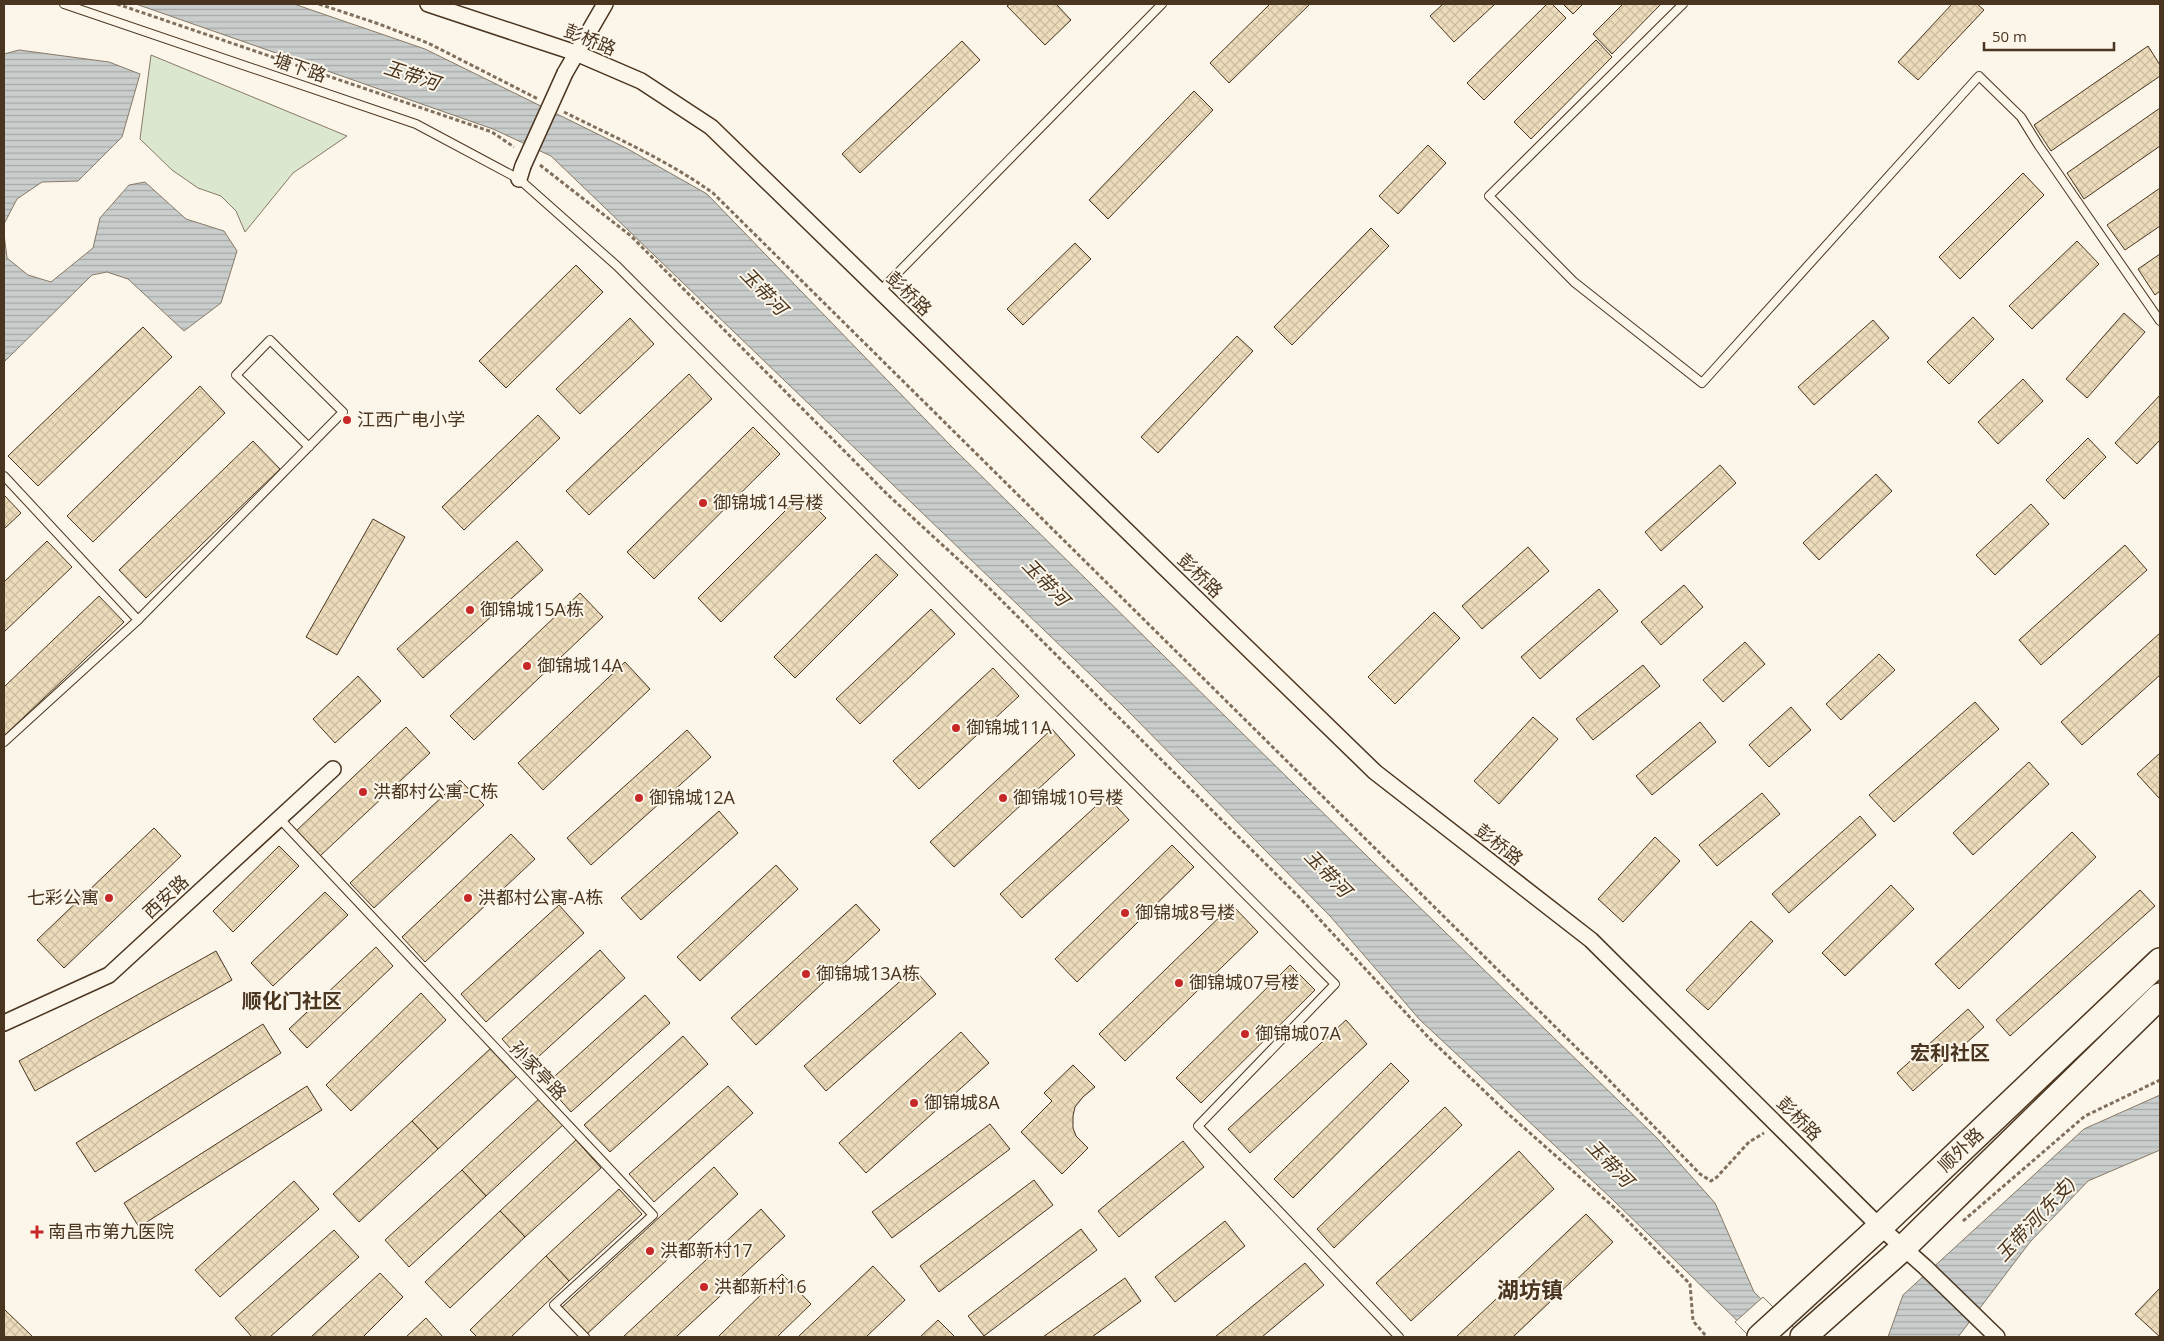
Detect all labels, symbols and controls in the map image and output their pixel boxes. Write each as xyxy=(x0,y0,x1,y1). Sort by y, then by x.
street label: 彭桥路 xyxy=(561,18,620,60)
scale bar xyxy=(1984,20,2114,52)
text: 50 m xyxy=(1992,26,2027,46)
street label: 塘下路 xyxy=(271,47,330,87)
water label: 玉带河 xyxy=(381,54,447,97)
water label: 玉带河 xyxy=(735,261,796,323)
street label: 彭桥路 xyxy=(882,266,937,321)
place label: 江西广电小学 xyxy=(357,407,465,431)
marker: 江西广电小学 xyxy=(341,414,353,426)
place label: 御锦城14号楼 xyxy=(713,490,824,514)
marker: 御锦城14号楼 xyxy=(697,497,709,509)
street label: 彭桥路 xyxy=(1173,548,1228,603)
water label: 玉带河 xyxy=(1017,552,1078,614)
place label: 御锦城15A栋 xyxy=(480,597,584,621)
marker: 御锦城15A栋 xyxy=(464,604,476,616)
place label: 御锦城14A xyxy=(537,653,624,677)
marker: 御锦城14A xyxy=(521,660,533,672)
place label: 御锦城11A xyxy=(966,715,1053,739)
marker: 御锦城11A xyxy=(950,722,962,734)
place label: 洪都村公寓-C栋 xyxy=(373,779,498,803)
place label: 御锦城12A xyxy=(649,785,736,809)
place label: 御锦城10号楼 xyxy=(1013,785,1124,809)
marker: 洪都村公寓-C栋 xyxy=(357,786,369,798)
marker: 御锦城12A xyxy=(633,792,645,804)
marker: 御锦城10号楼 xyxy=(997,792,1009,804)
street label: 彭桥路 xyxy=(1471,818,1528,870)
water label: 玉带河 xyxy=(1299,843,1360,905)
street label: 西安路 xyxy=(137,869,193,923)
place label: 七彩公寓 xyxy=(27,885,99,909)
place label: 洪都村公寓-A栋 xyxy=(478,885,603,909)
marker: 七彩公寓 xyxy=(103,892,115,904)
marker: 洪都村公寓-A栋 xyxy=(462,892,474,904)
place label: 御锦城8号楼 xyxy=(1135,900,1235,924)
marker: 御锦城8号楼 xyxy=(1119,907,1131,919)
place label: 御锦城13A栋 xyxy=(816,961,920,985)
marker: 御锦城13A栋 xyxy=(800,968,812,980)
place label: 御锦城07号楼 xyxy=(1189,970,1300,994)
marker: 御锦城07号楼 xyxy=(1173,977,1185,989)
district label: 顺化门社区 xyxy=(242,987,342,1014)
place label: 御锦城07A xyxy=(1255,1021,1342,1045)
marker: 御锦城07A xyxy=(1239,1028,1251,1040)
street label: 孙家亭路 xyxy=(505,1036,572,1105)
district label: 宏利社区 xyxy=(1910,1039,1990,1066)
place label: 御锦城8A xyxy=(924,1090,1000,1114)
street label: 彭桥路 xyxy=(1772,1091,1827,1146)
marker: 御锦城8A xyxy=(908,1097,920,1109)
street label: 顺外路 xyxy=(1933,1122,1988,1177)
water label: 玉带河 xyxy=(1581,1133,1642,1195)
water label: 玉带河(东支) xyxy=(1989,1171,2081,1267)
place label: 南昌市第九医院 xyxy=(48,1219,174,1243)
marker: 南昌市第九医院 xyxy=(30,1225,44,1239)
place label: 洪都新村17 xyxy=(660,1238,753,1262)
marker: 洪都新村17 xyxy=(644,1245,656,1257)
place label: 洪都新村16 xyxy=(714,1274,807,1298)
district label: 湖坊镇 xyxy=(1497,1274,1563,1304)
marker: 洪都新村16 xyxy=(698,1281,710,1293)

